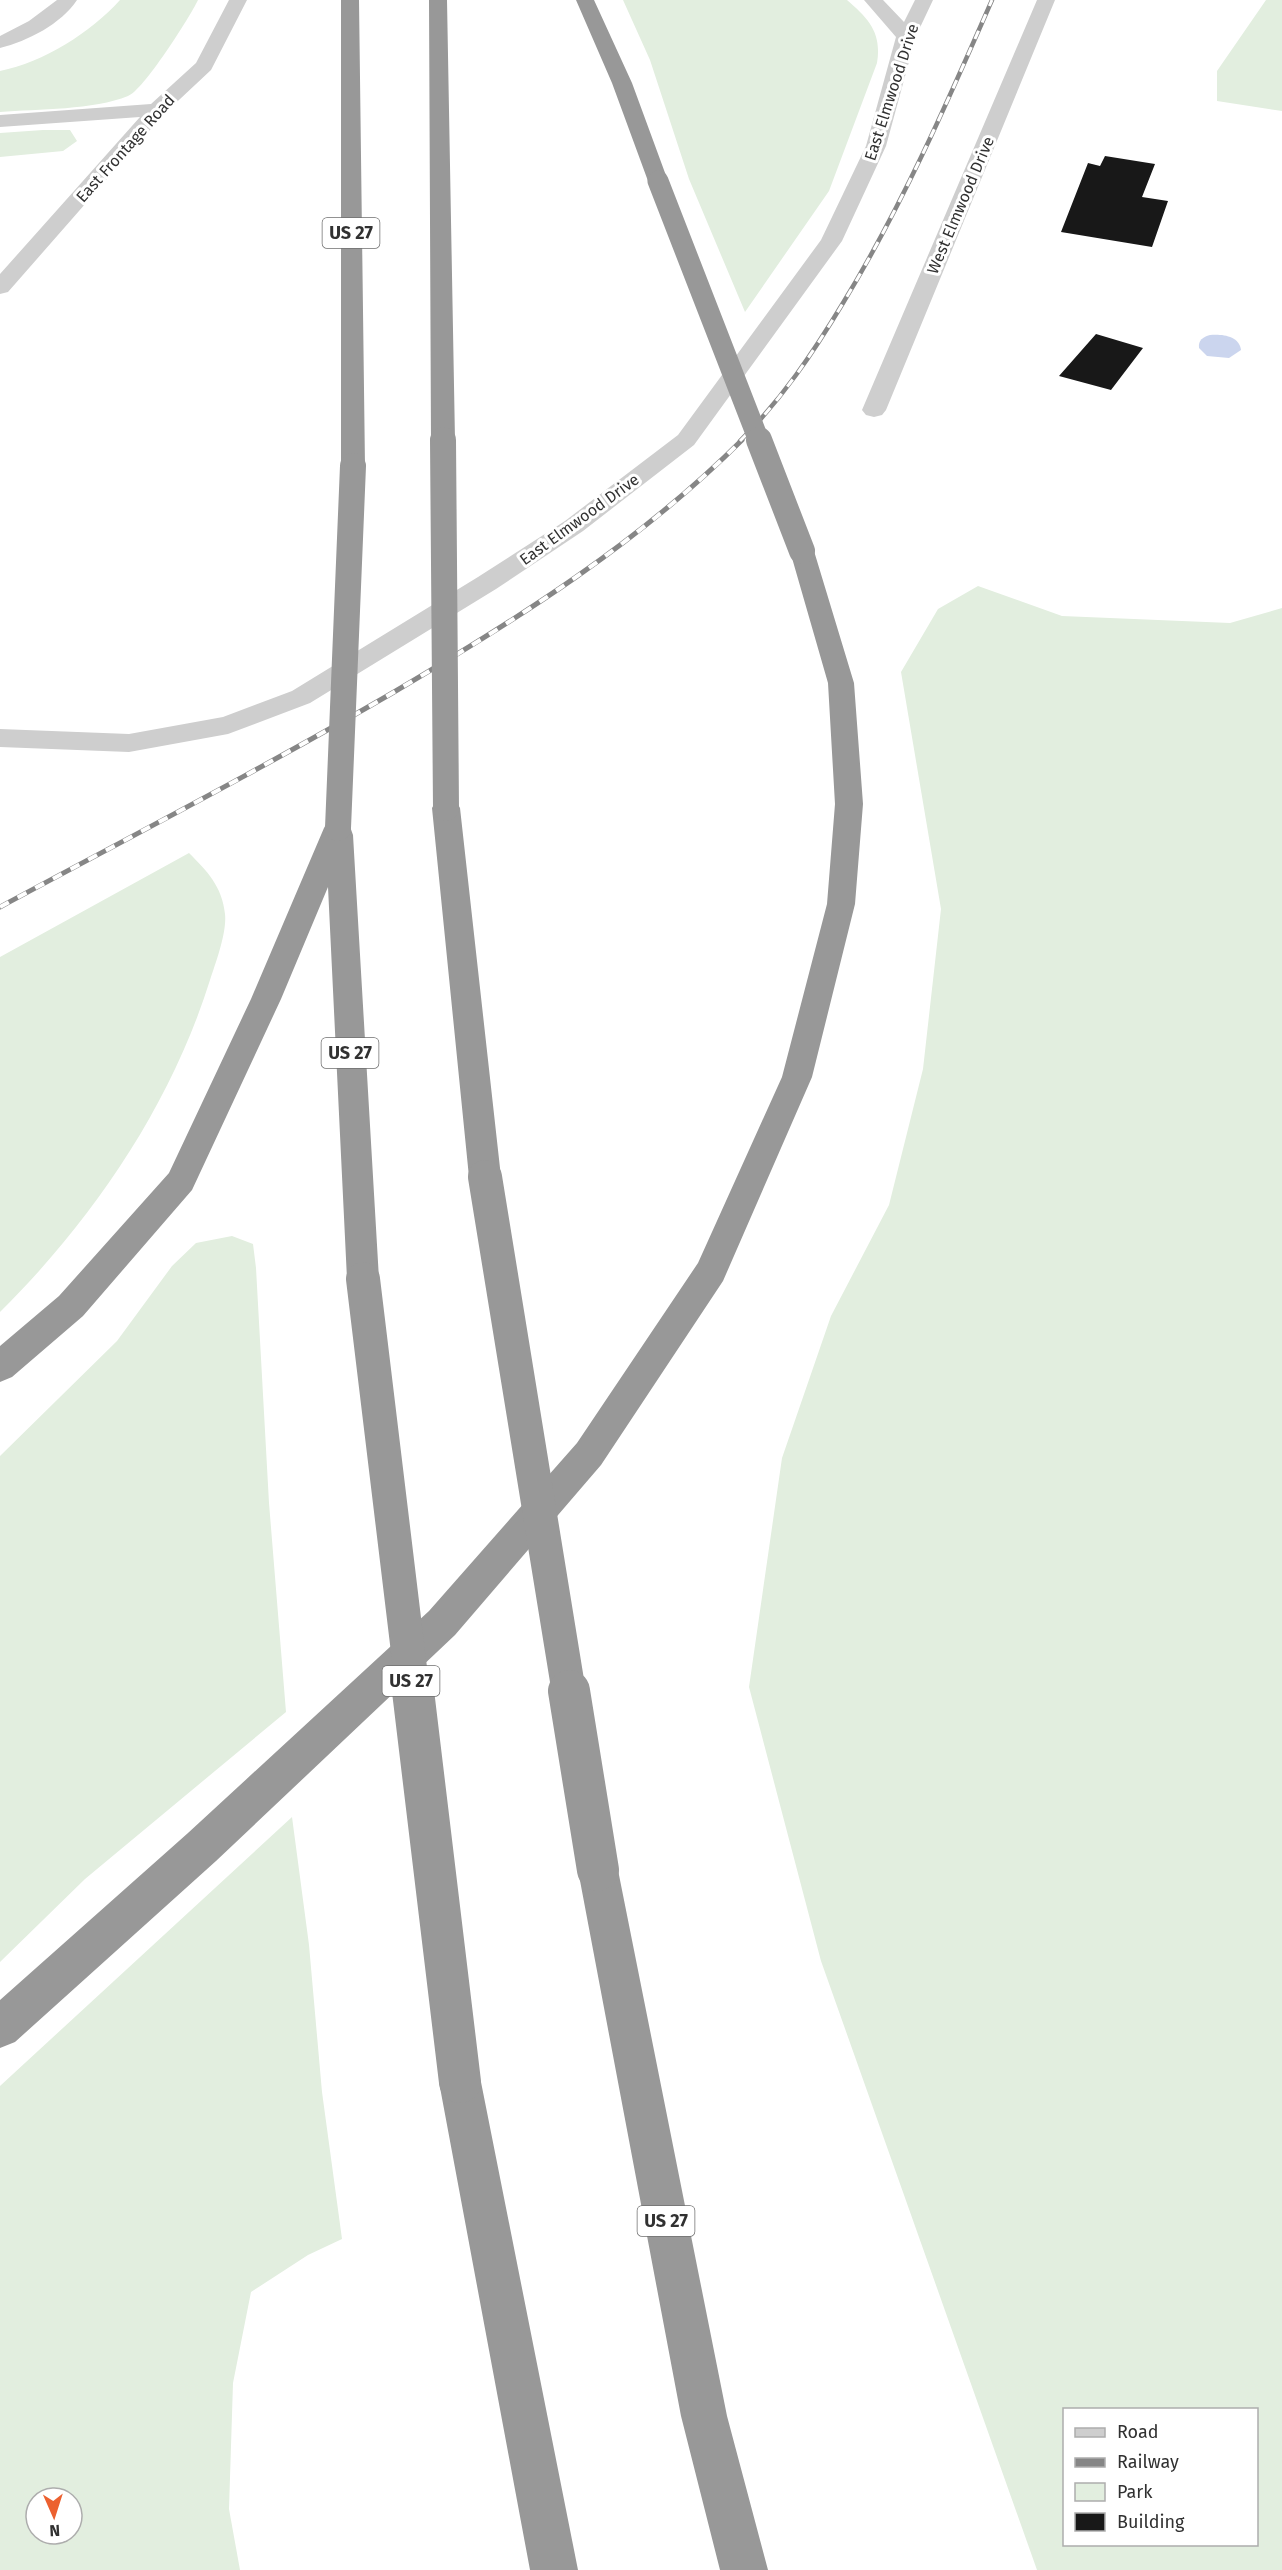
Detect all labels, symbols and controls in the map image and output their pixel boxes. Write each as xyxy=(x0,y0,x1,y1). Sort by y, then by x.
street label: East Elmwood Drive xyxy=(860,21,923,163)
street label: East Frontage Road xyxy=(72,91,179,206)
street label: West Elmwood Drive xyxy=(923,134,998,277)
road number: US 27 xyxy=(322,218,380,248)
street label: East Elmwood Drive xyxy=(516,470,643,569)
road number: US 27 xyxy=(322,1038,378,1068)
road number: US 27 xyxy=(382,1666,440,1696)
road number: US 27 xyxy=(638,2206,694,2236)
legend xyxy=(1063,2408,1258,2546)
text: Road xyxy=(1117,2421,1159,2443)
text: Railway xyxy=(1117,2451,1179,2473)
text: Park xyxy=(1117,2481,1153,2503)
north arrow xyxy=(24,2486,84,2546)
text: Building xyxy=(1117,2511,1185,2533)
text: N xyxy=(49,2521,61,2540)

